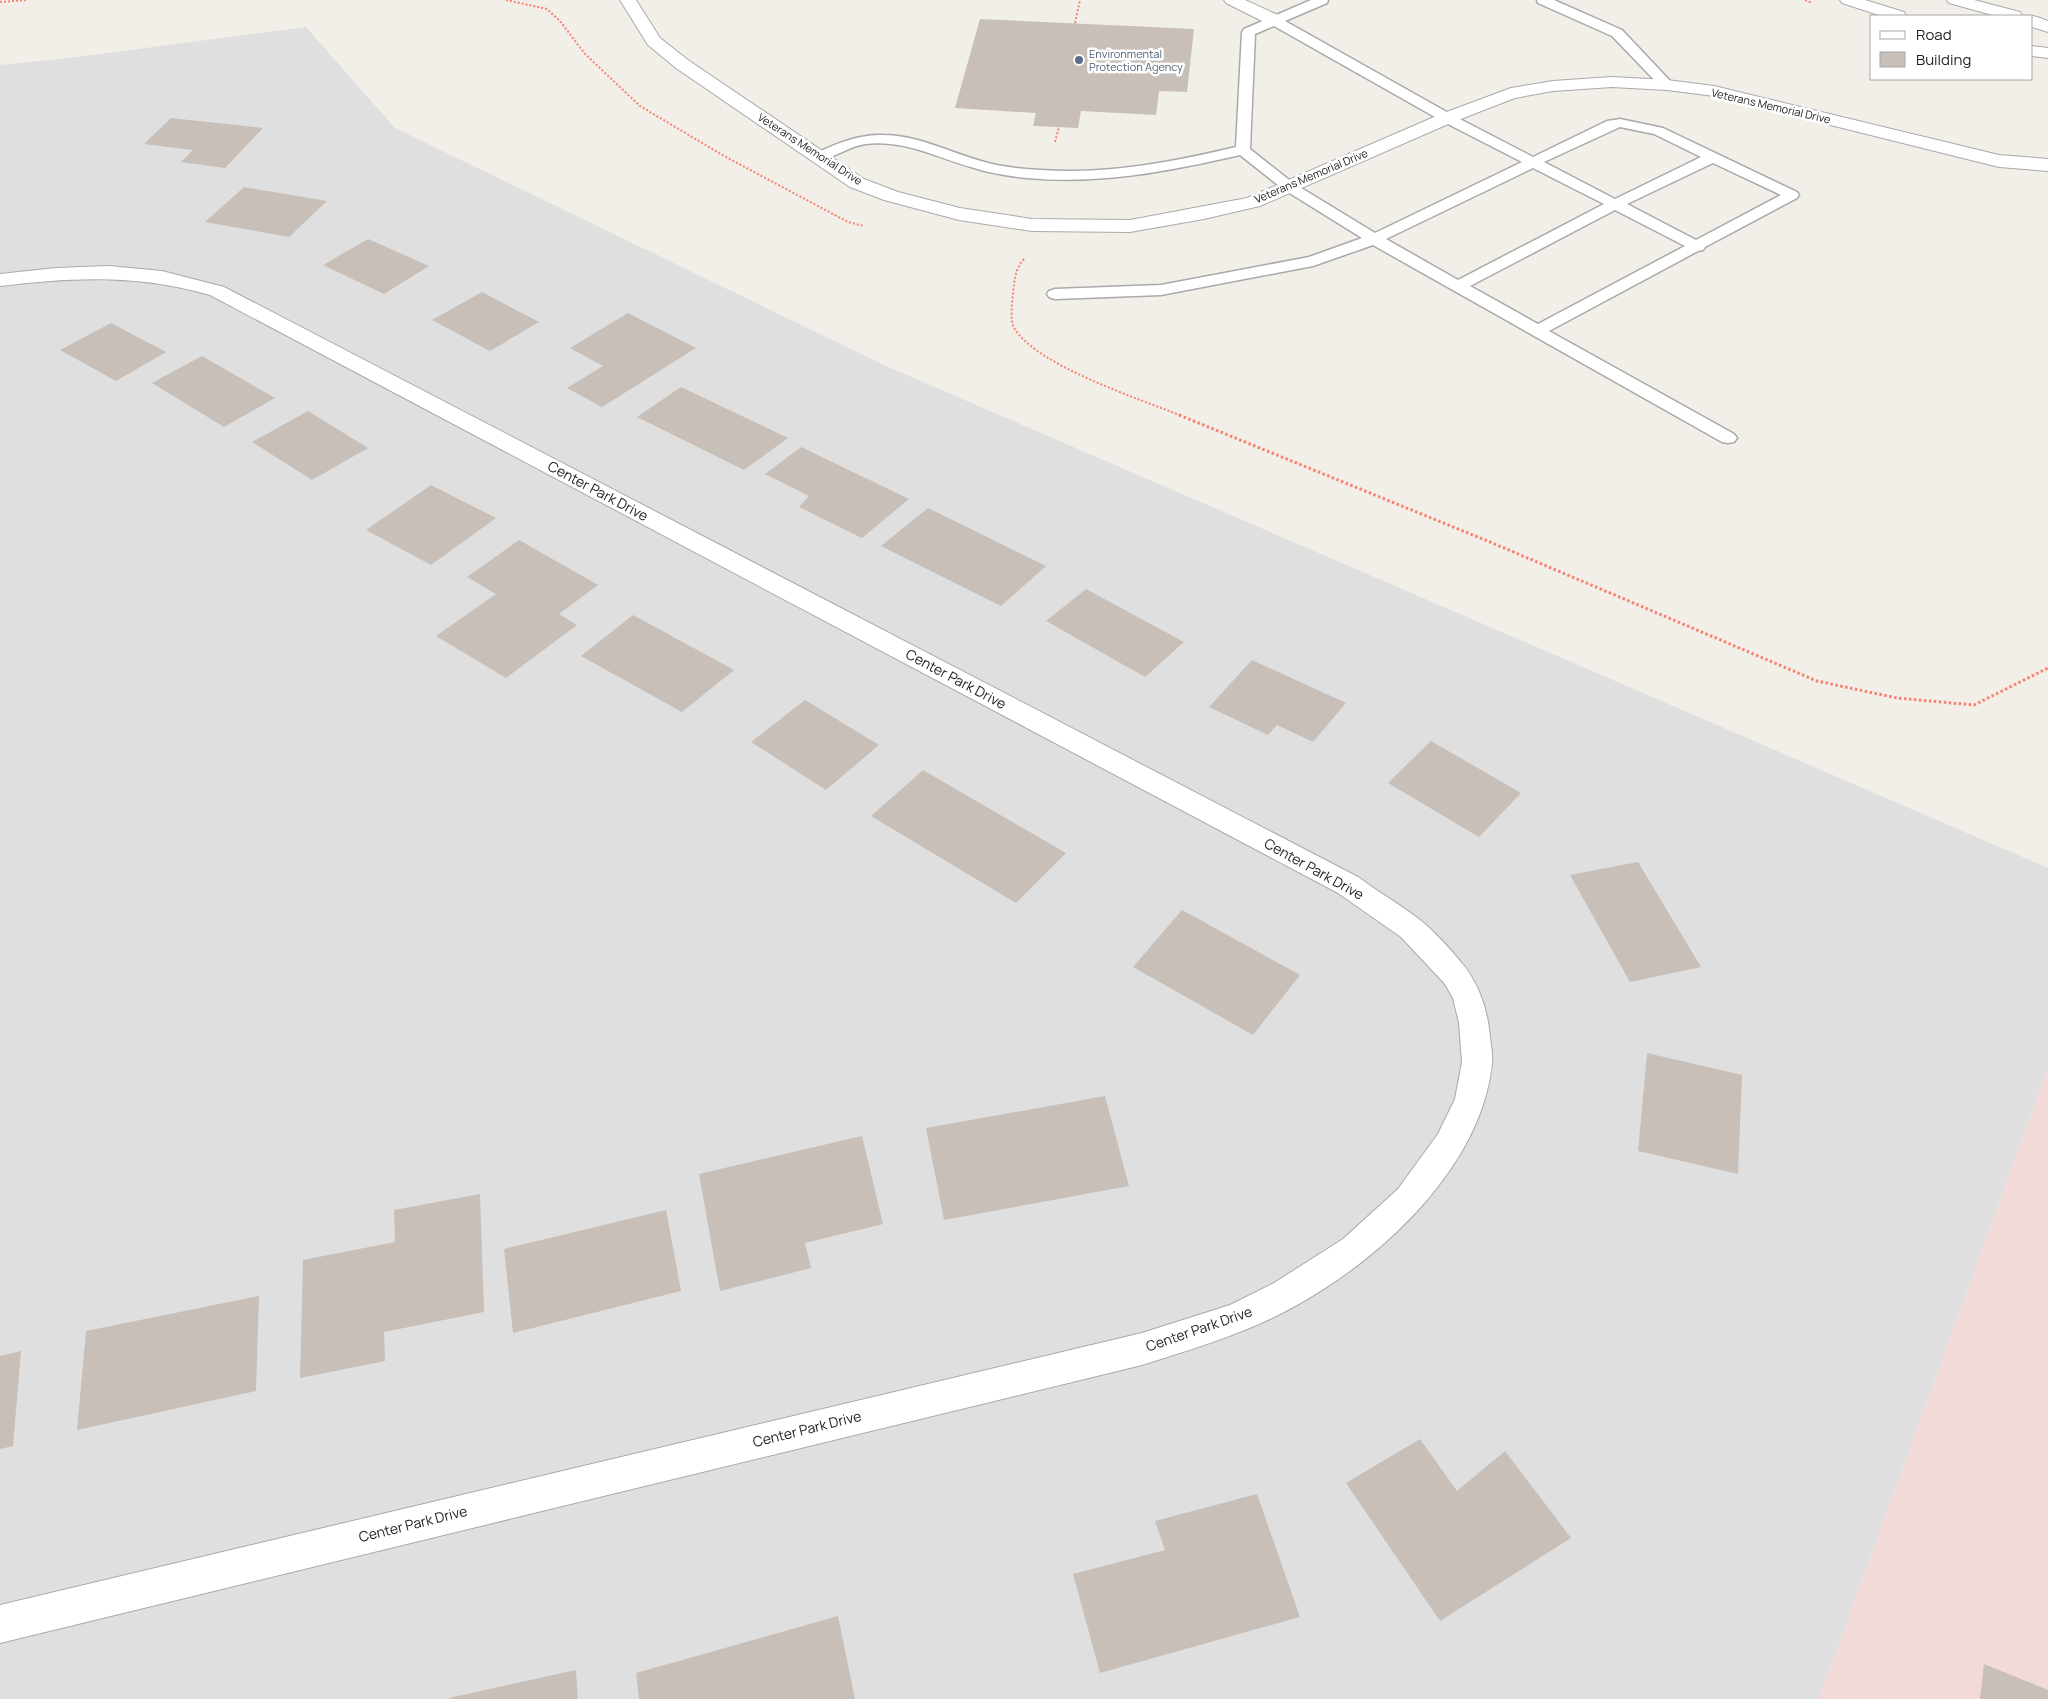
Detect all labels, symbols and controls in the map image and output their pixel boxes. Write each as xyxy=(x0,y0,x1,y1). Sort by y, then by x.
legend xyxy=(1870,15,2033,80)
text: Road xyxy=(1916,24,1952,45)
place label: Environmental Protection Agency xyxy=(1089,46,1183,74)
text: Building xyxy=(1916,49,1971,70)
marker: Environmental Protection Agency xyxy=(1073,54,1085,66)
street label: Veterans Memorial Drive xyxy=(1710,85,1833,127)
street label: Veterans Memorial Drive xyxy=(755,109,866,188)
street label: Veterans Memorial Drive xyxy=(1252,145,1370,206)
street label: Center Park Drive xyxy=(545,456,652,525)
street label: Center Park Drive xyxy=(903,644,1010,713)
street label: Center Park Drive xyxy=(1261,833,1367,904)
street label: Center Park Drive xyxy=(1143,1301,1254,1356)
street label: Center Park Drive xyxy=(751,1406,863,1451)
street label: Center Park Drive xyxy=(357,1501,469,1546)

